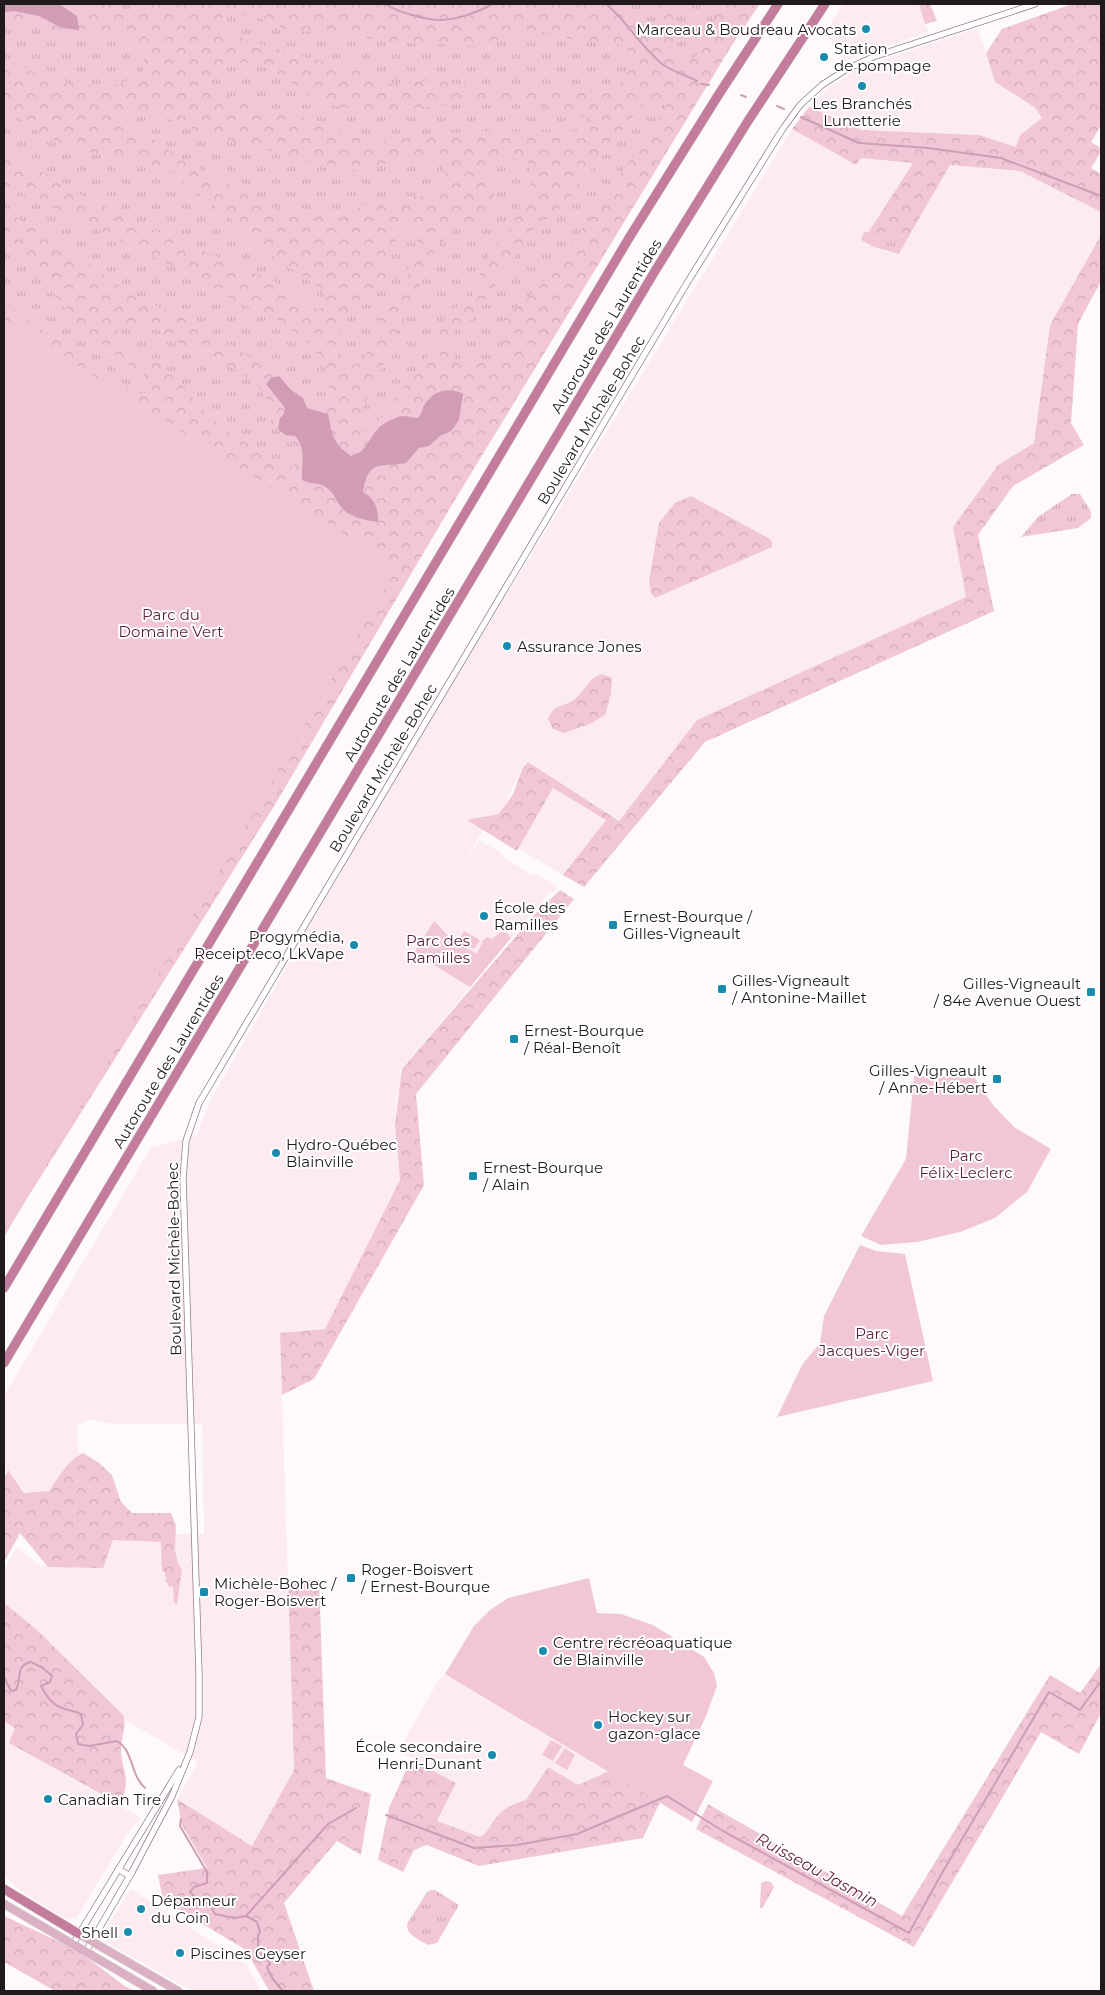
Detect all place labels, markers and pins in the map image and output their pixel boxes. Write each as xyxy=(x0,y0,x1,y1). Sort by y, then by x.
place label: Marceau & Boudreau Avocats xyxy=(636,20,856,39)
marker: Marceau & Boudreau Avocats xyxy=(860,23,872,35)
place label: Station de pompage xyxy=(834,39,931,75)
marker: Station de pompage xyxy=(818,51,830,63)
marker: Les Branchés Lunetterie xyxy=(856,80,868,92)
place label: Les Branchés Lunetterie xyxy=(812,94,912,130)
place label: Assurance Jones xyxy=(517,637,642,656)
marker: Assurance Jones xyxy=(501,640,513,652)
place label: École des Ramilles xyxy=(494,898,565,934)
place label: Ernest-Bourque / Gilles-Vigneault xyxy=(623,907,753,943)
marker: École des Ramilles xyxy=(478,910,490,922)
marker: Ernest-Bourque / Gilles-Vigneault xyxy=(607,919,619,931)
place label: Progymédia, Receipt.eco, LkVape xyxy=(194,927,344,963)
marker: Progymédia, Receipt.eco, LkVape xyxy=(348,939,360,951)
place label: Gilles-Vigneault / Antonine-Maillet xyxy=(731,971,867,1007)
place label: Gilles-Vigneault / 84e Avenue Ouest xyxy=(933,974,1081,1010)
marker: Gilles-Vigneault / Antonine-Maillet xyxy=(716,983,728,995)
marker: Gilles-Vigneault / 84e Avenue Ouest xyxy=(1085,986,1097,998)
place label: Ernest-Bourque / Réal-Benoît xyxy=(523,1021,644,1057)
marker: Ernest-Bourque / Réal-Benoît xyxy=(508,1033,520,1045)
place label: Gilles-Vigneault / Anne-Hébert xyxy=(869,1061,987,1097)
marker: Gilles-Vigneault / Anne-Hébert xyxy=(991,1073,1003,1085)
place label: Hydro-Québec Blainville xyxy=(286,1135,397,1171)
marker: Hydro-Québec Blainville xyxy=(270,1147,282,1159)
place label: Ernest-Bourque / Alain xyxy=(482,1158,603,1194)
marker: Ernest-Bourque / Alain xyxy=(467,1170,479,1182)
place label: Roger-Boisvert / Ernest-Bourque xyxy=(360,1560,490,1596)
marker: Roger-Boisvert / Ernest-Bourque xyxy=(345,1572,357,1584)
place label: Michèle-Bohec / Roger-Boisvert xyxy=(214,1574,337,1610)
marker: Michèle-Bohec / Roger-Boisvert xyxy=(198,1586,210,1598)
place label: Centre récréoaquatique de Blainville xyxy=(553,1633,732,1669)
marker: Centre récréoaquatique de Blainville xyxy=(537,1645,549,1657)
place label: Hockey sur gazon-glace xyxy=(608,1707,701,1743)
marker: Hockey sur gazon-glace xyxy=(592,1719,604,1731)
place label: École secondaire Henri-Dunant xyxy=(355,1737,482,1773)
marker: École secondaire Henri-Dunant xyxy=(486,1749,498,1761)
place label: Canadian Tire xyxy=(58,1790,161,1809)
marker: Canadian Tire xyxy=(42,1793,54,1805)
place label: Dépanneur du Coin xyxy=(151,1891,237,1927)
marker: Dépanneur du Coin xyxy=(135,1903,147,1915)
place label: Shell xyxy=(82,1923,118,1942)
marker: Shell xyxy=(122,1926,134,1938)
place label: Piscines Geyser xyxy=(190,1944,306,1963)
marker: Piscines Geyser xyxy=(174,1947,186,1959)

